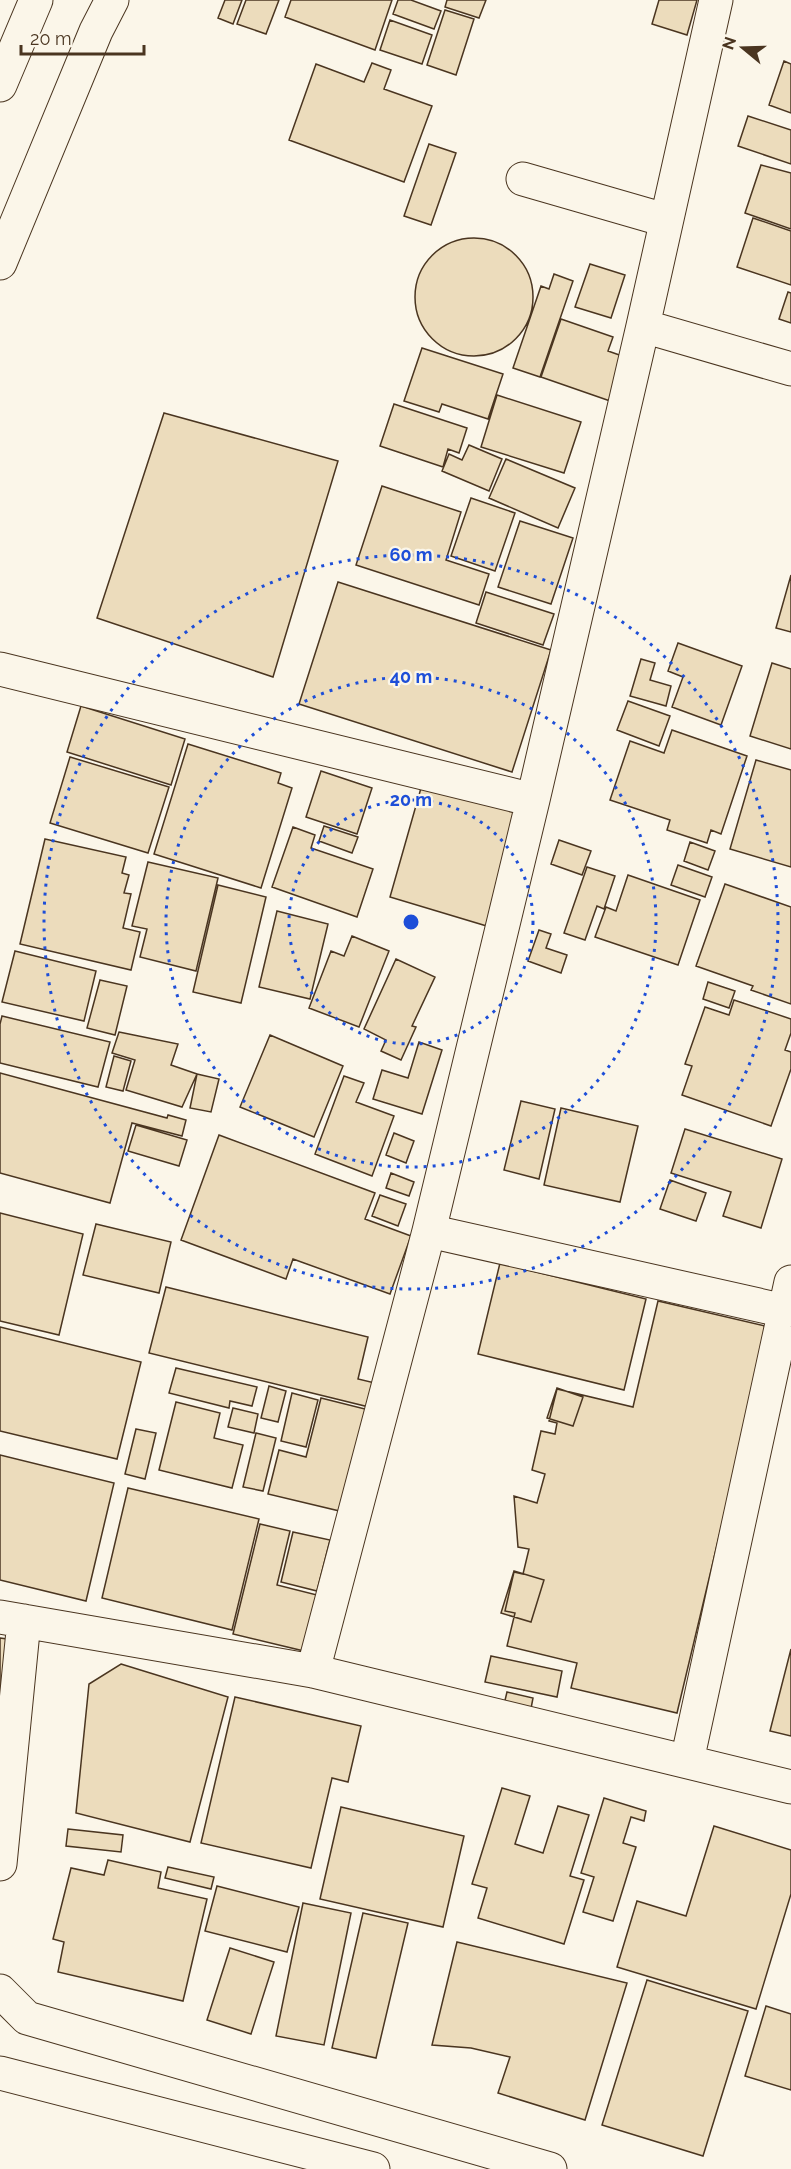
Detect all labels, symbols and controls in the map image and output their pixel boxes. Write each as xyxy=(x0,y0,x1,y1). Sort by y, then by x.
scale bar xyxy=(21,18,144,56)
north arrow xyxy=(713,18,773,78)
text: 20 m xyxy=(30,28,72,49)
text: N xyxy=(718,34,740,52)
text: 60 m xyxy=(389,544,433,565)
text: 40 m xyxy=(390,666,432,687)
text: 20 m xyxy=(390,789,432,810)
centre of rings xyxy=(401,912,421,932)

